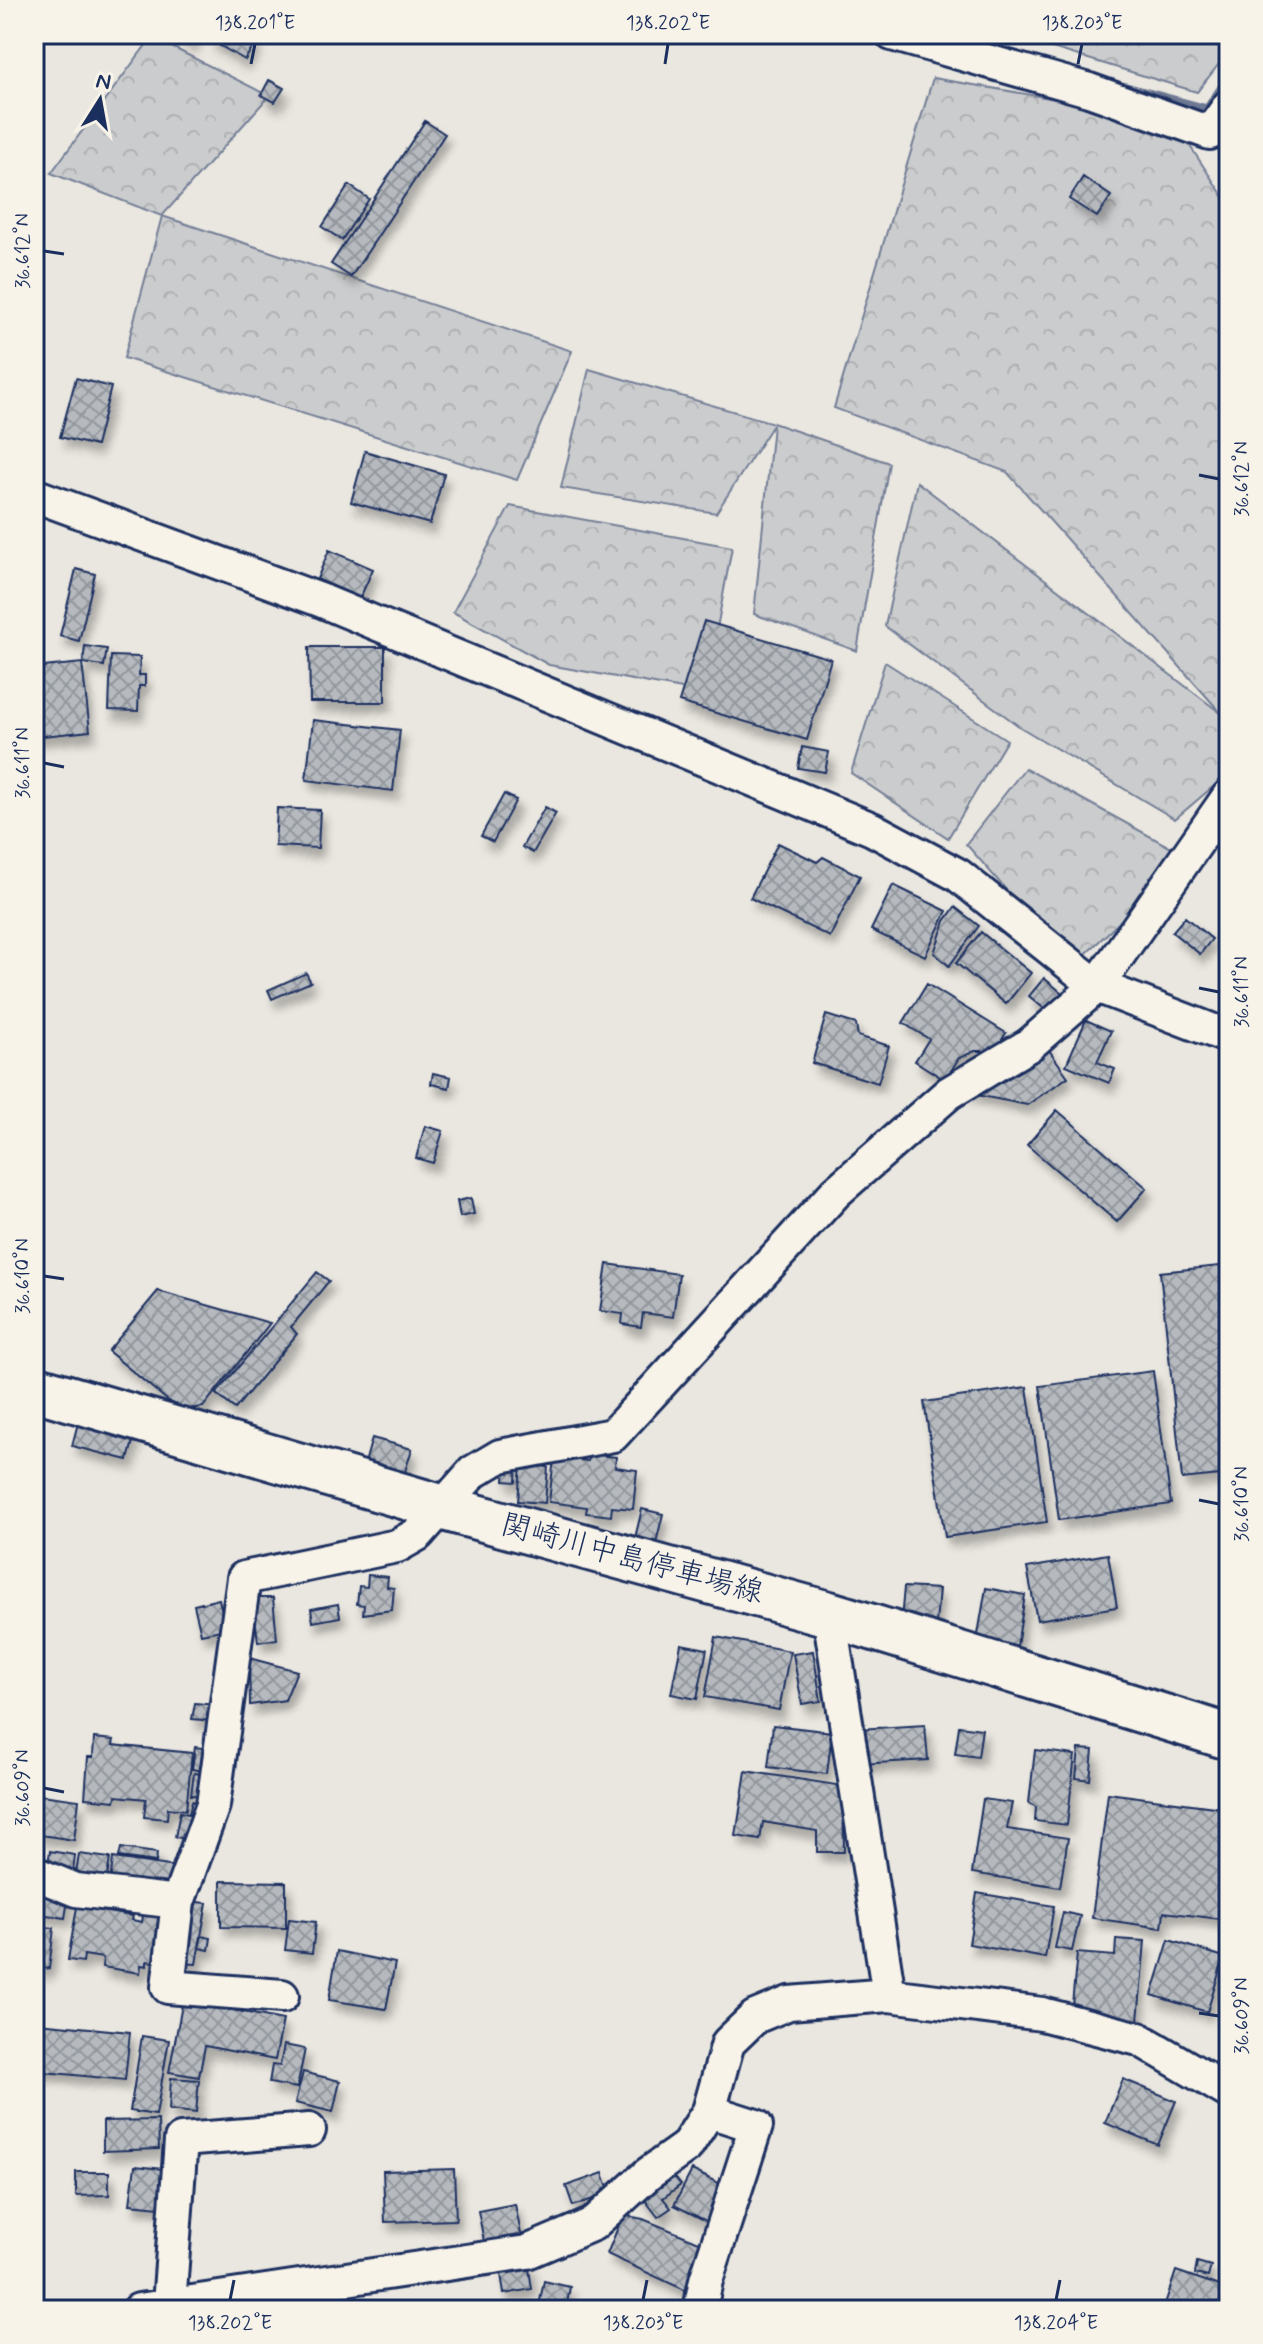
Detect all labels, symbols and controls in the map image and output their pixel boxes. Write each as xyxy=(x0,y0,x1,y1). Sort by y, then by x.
text: 138.201°E xyxy=(215,10,295,37)
text: 138.202°E xyxy=(626,10,710,37)
text: 138.203°E xyxy=(1042,10,1122,37)
north arrow xyxy=(60,60,140,140)
text: N xyxy=(94,67,113,97)
text: 36.612°N xyxy=(10,213,37,289)
text: 36.612°N xyxy=(1229,441,1256,517)
text: 36.611°N xyxy=(10,727,37,799)
text: 36.611°N xyxy=(1229,956,1256,1028)
text: 36.610°N xyxy=(10,1238,37,1314)
text: 36.610°N xyxy=(1229,1466,1256,1542)
street label: 関崎川中島停車場線 xyxy=(497,1505,767,1613)
text: 36.609°N xyxy=(10,1749,37,1827)
text: 36.609°N xyxy=(1229,1977,1256,2055)
text: 138.202°E xyxy=(188,2310,272,2337)
text: 138.203°E xyxy=(603,2310,683,2337)
text: 138.204°E xyxy=(1014,2310,1098,2337)

